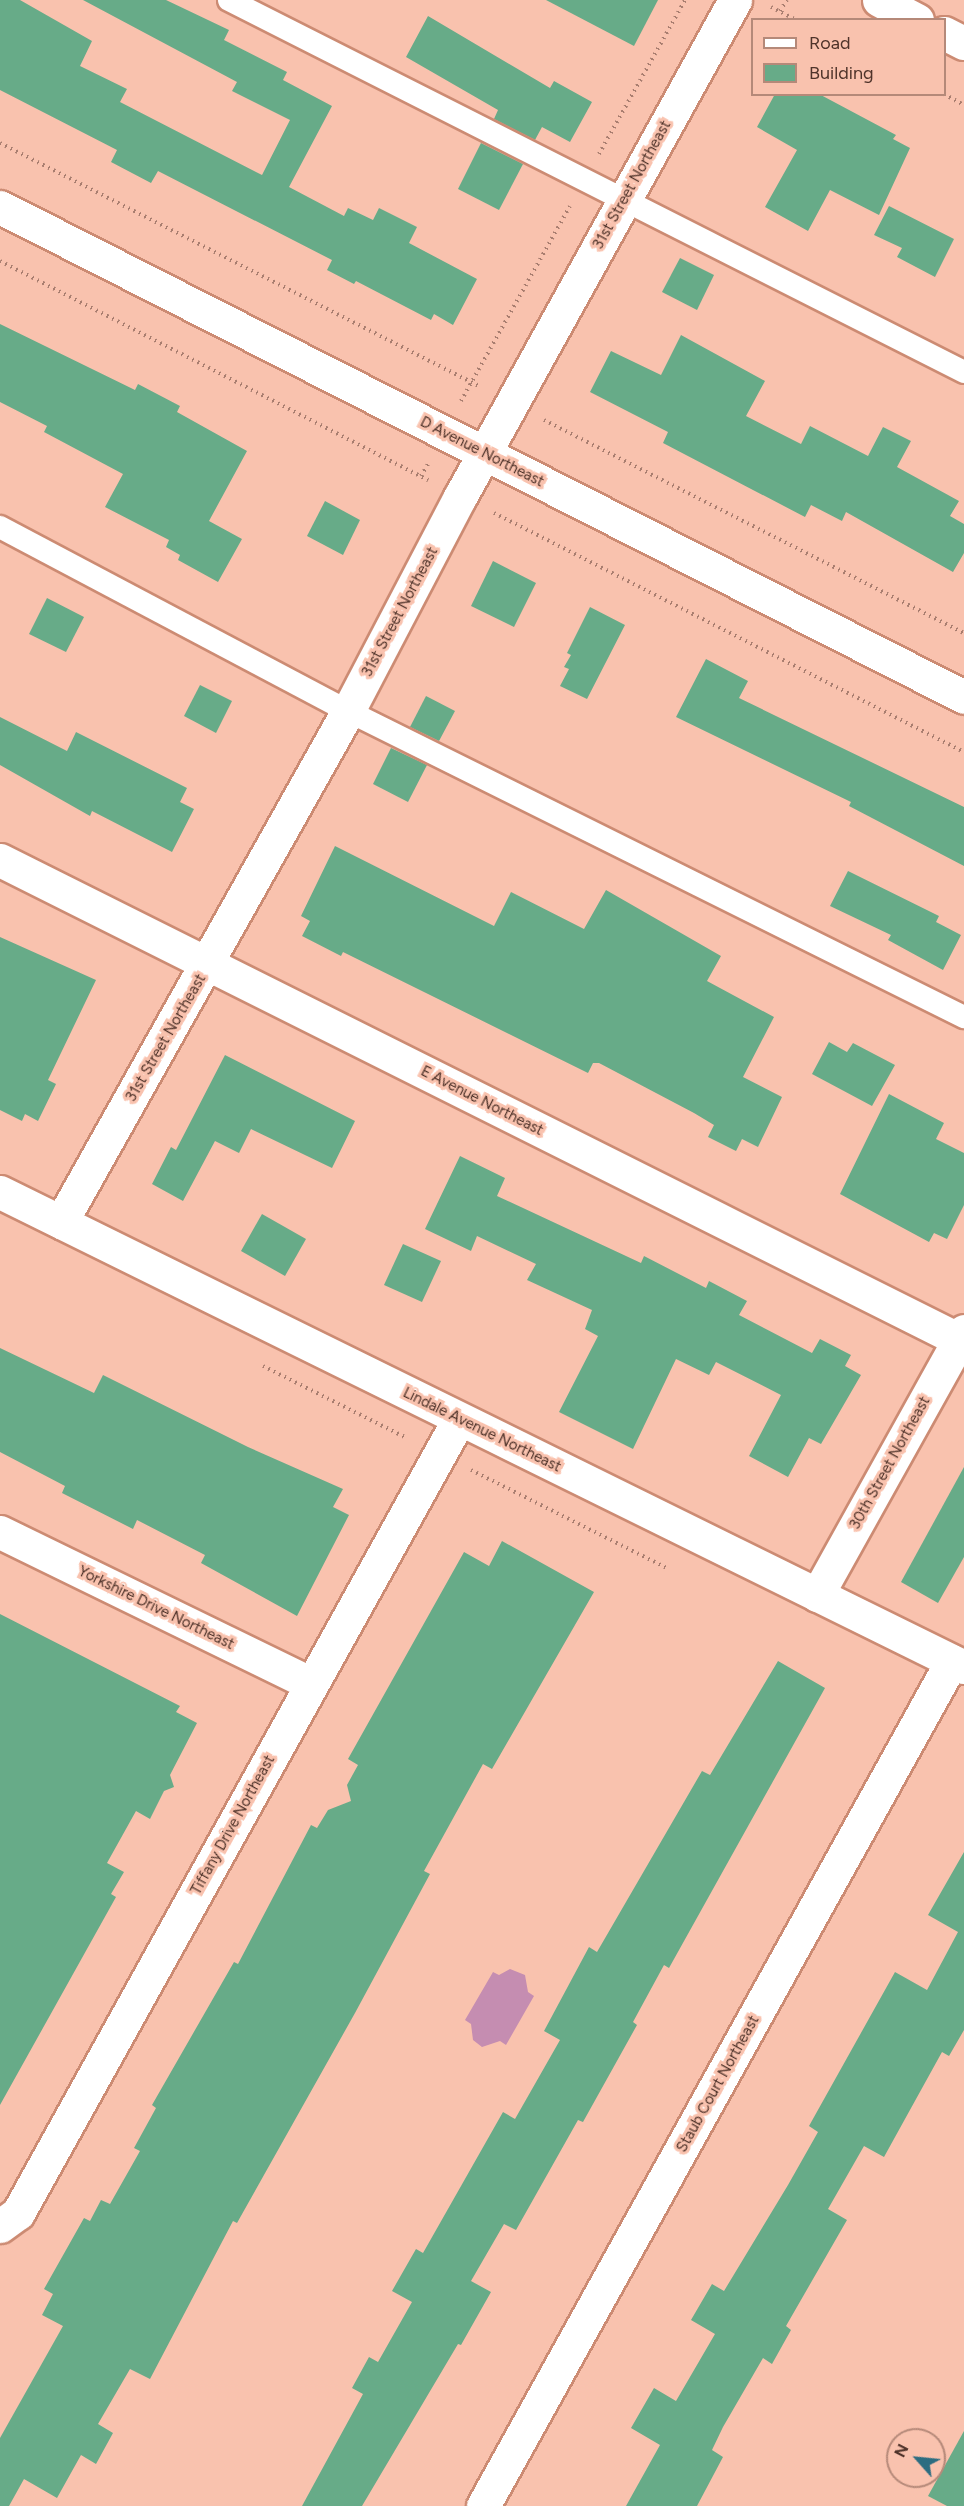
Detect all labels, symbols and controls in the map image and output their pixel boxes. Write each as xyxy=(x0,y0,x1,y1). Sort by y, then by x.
legend xyxy=(751,18,946,96)
text: Road xyxy=(809,32,850,54)
text: Building xyxy=(809,62,874,84)
street label: 31st Street Northeast xyxy=(589,118,675,252)
street label: D Avenue Northeast xyxy=(417,413,547,491)
street label: 31st Street Northeast xyxy=(358,544,442,680)
street label: 31st Street Northeast xyxy=(122,971,210,1105)
street label: E Avenue Northeast xyxy=(418,1062,546,1140)
street label: Lindale Avenue Northeast xyxy=(400,1384,564,1476)
street label: 30th Street Northeast xyxy=(846,1393,934,1533)
street label: Yorkshire Drive Northeast xyxy=(75,1562,237,1654)
street label: Tiffany Drive Northeast xyxy=(187,1752,279,1898)
street label: Staub Court Northeast xyxy=(673,2012,763,2156)
north arrow xyxy=(886,2428,946,2488)
text: N xyxy=(890,2441,913,2460)

